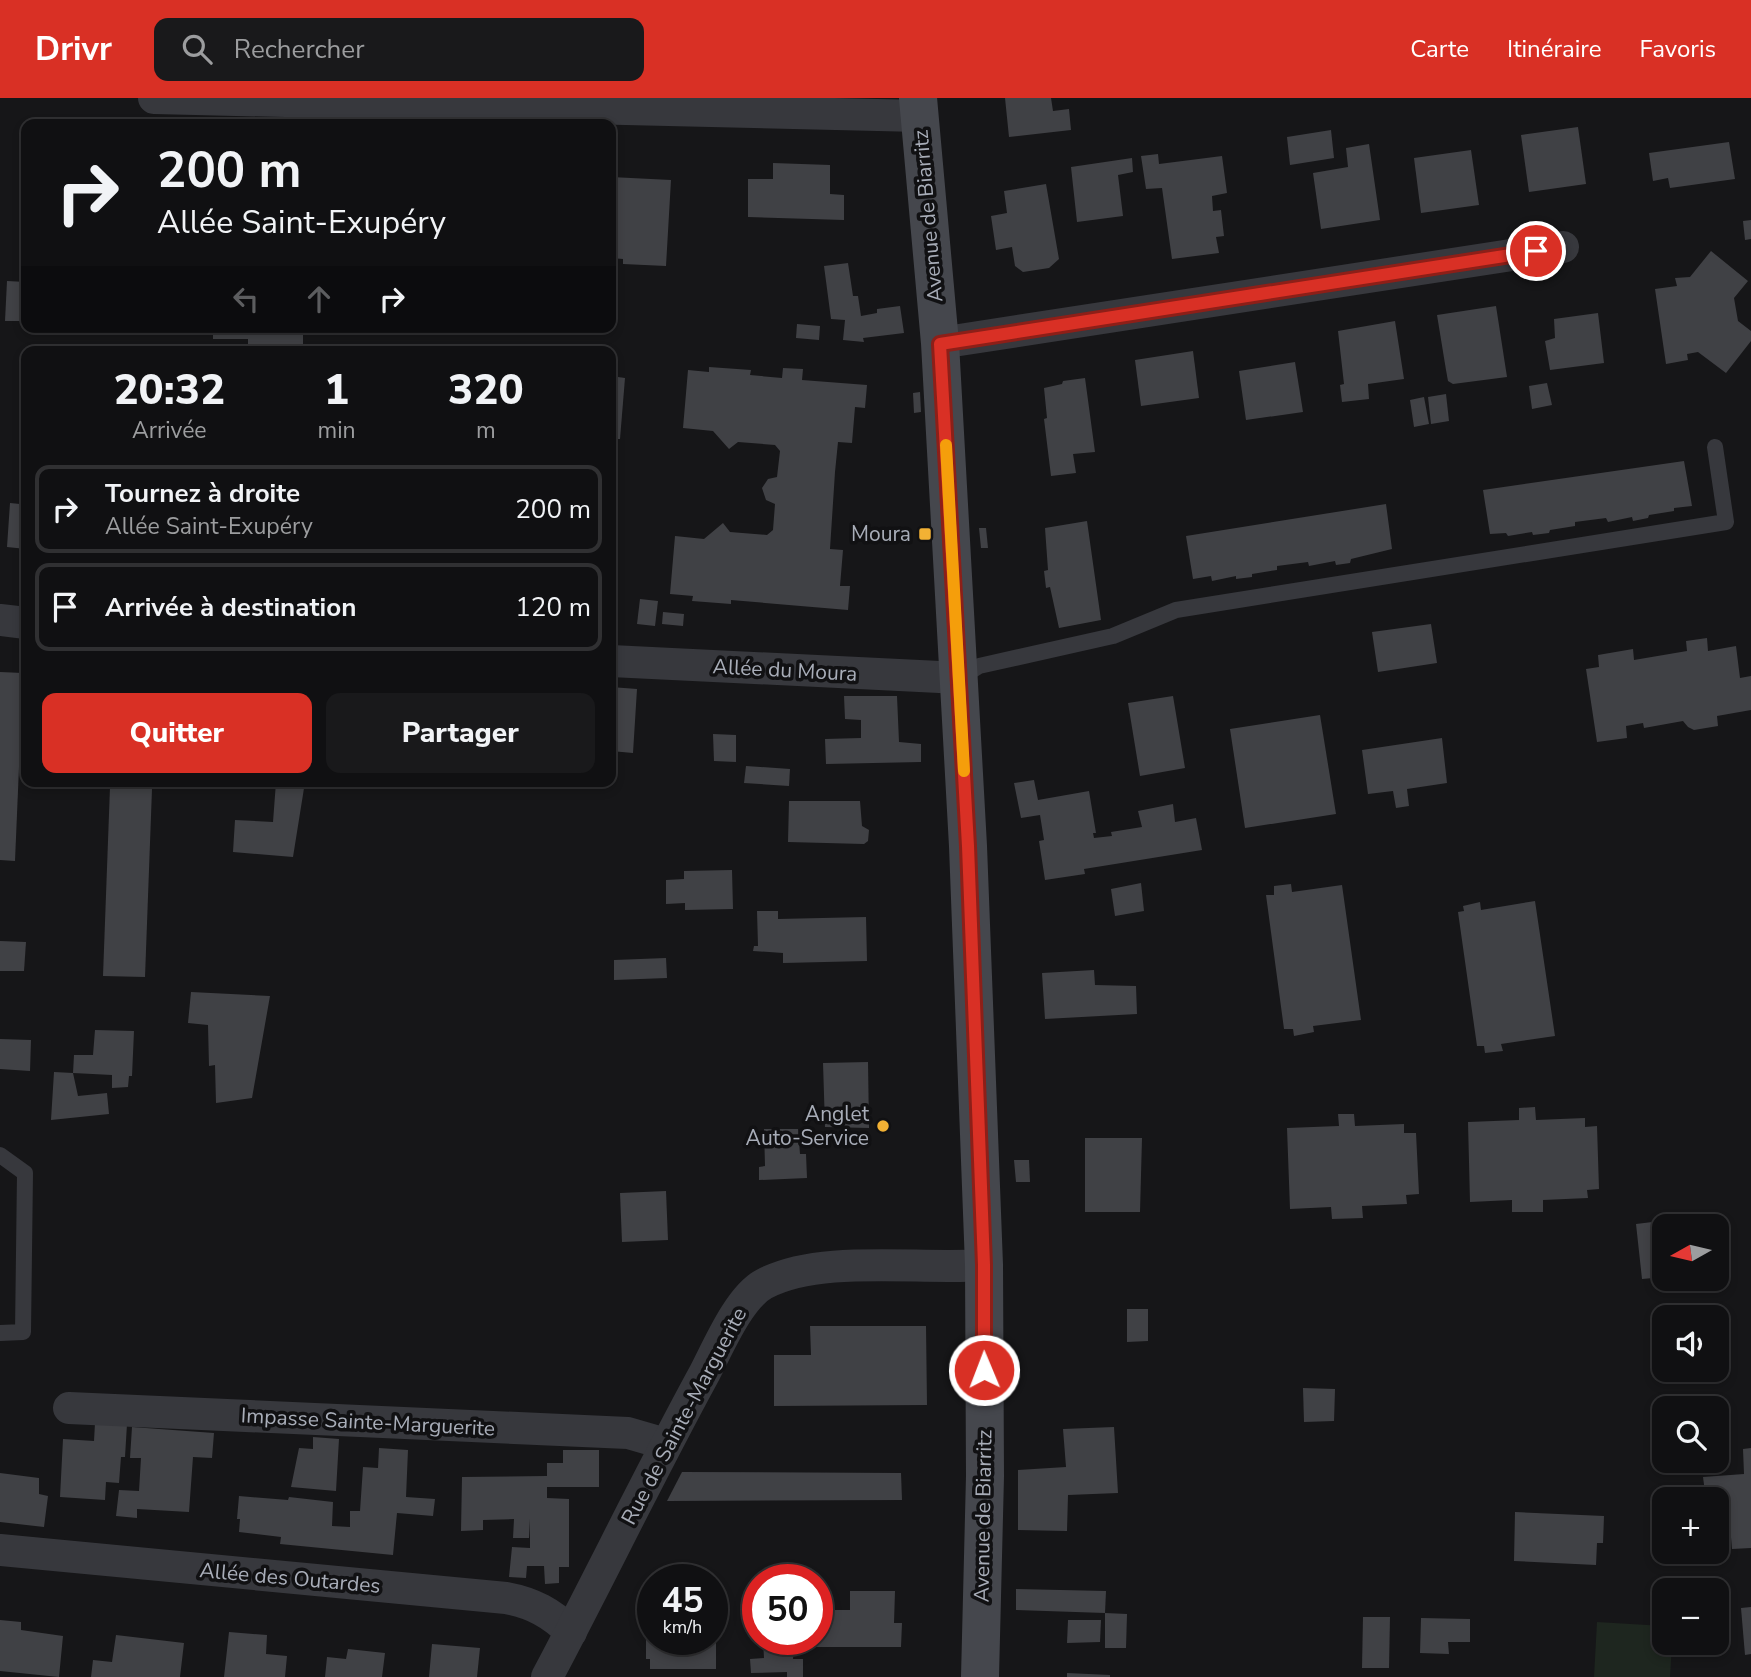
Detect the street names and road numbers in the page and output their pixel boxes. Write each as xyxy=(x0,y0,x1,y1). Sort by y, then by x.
street label: Avenue de Biarritz xyxy=(906,128,949,303)
street label: Allée du Moura xyxy=(712,652,858,688)
street label: Rue de Sainte-Marguerite xyxy=(615,1303,753,1529)
street label: Impasse Sainte-Marguerite xyxy=(240,1401,496,1443)
street label: Avenue de Biarritz xyxy=(967,1429,999,1603)
street label: Allée des Outardes xyxy=(198,1556,382,1600)

